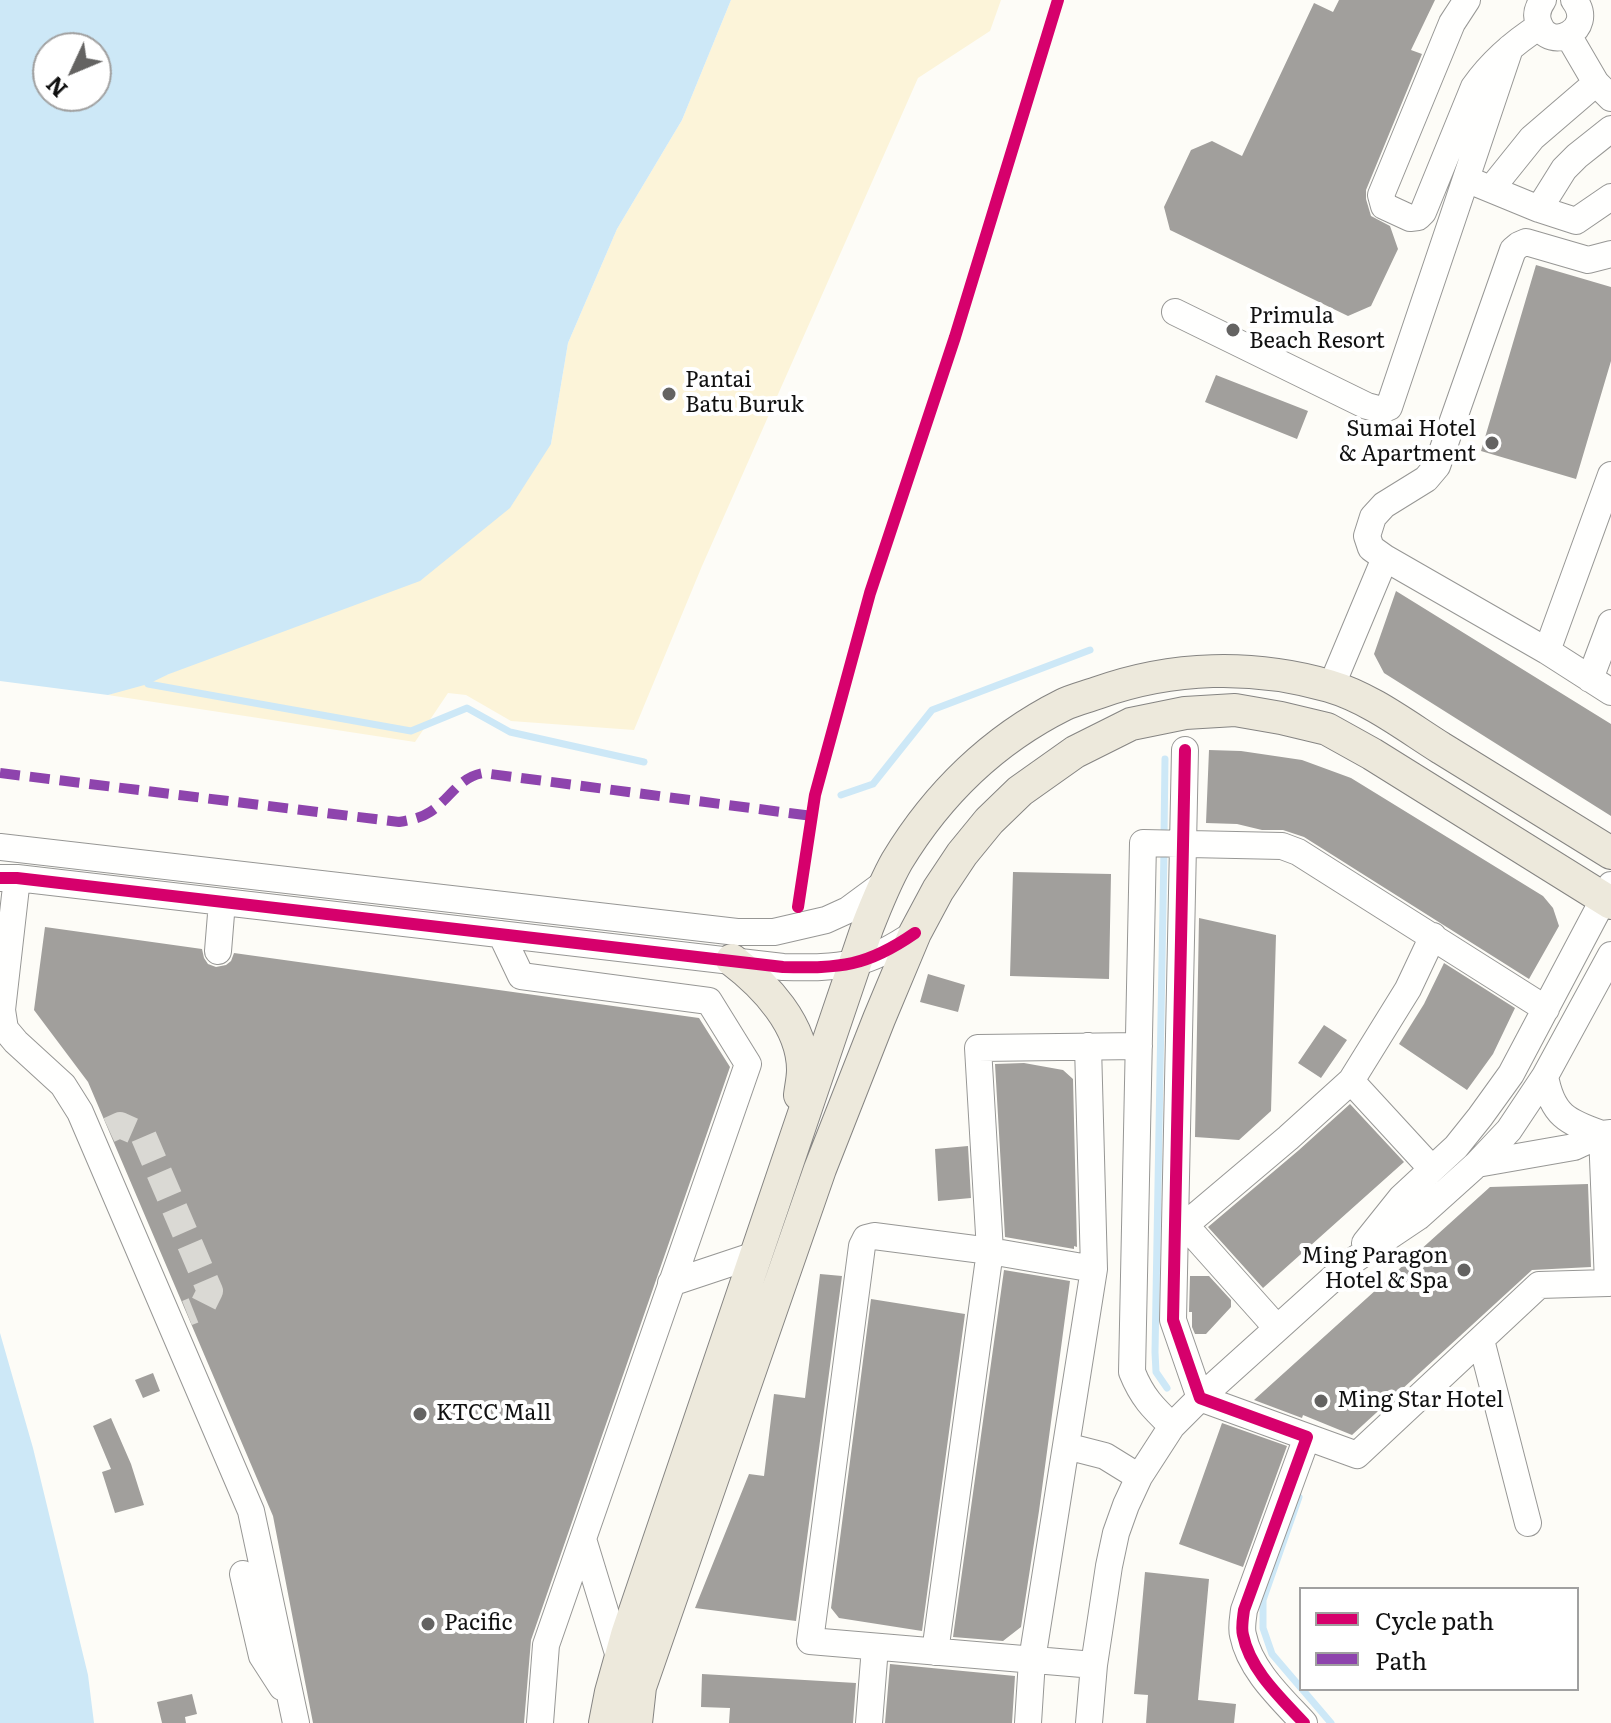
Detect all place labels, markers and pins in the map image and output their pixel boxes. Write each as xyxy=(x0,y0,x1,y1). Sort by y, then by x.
place label: Primula Beach Resort xyxy=(1249,304,1385,356)
marker: Primula Beach Resort xyxy=(1224,321,1242,339)
place label: Pantai Batu Buruk xyxy=(685,368,804,420)
marker: Pantai Batu Buruk xyxy=(660,385,678,403)
place label: Sumai Hotel & Apartment xyxy=(1339,417,1476,468)
marker: Sumai Hotel & Apartment xyxy=(1483,434,1501,452)
place label: Ming Paragon Hotel & Spa xyxy=(1301,1244,1448,1296)
marker: Ming Paragon Hotel & Spa xyxy=(1455,1261,1473,1279)
place label: Ming Star Hotel xyxy=(1337,1388,1503,1414)
marker: Ming Star Hotel xyxy=(1312,1392,1330,1410)
place label: KTCC Mall xyxy=(436,1401,551,1427)
marker: KTCC Mall xyxy=(411,1405,429,1423)
place label: Pacific xyxy=(444,1611,512,1637)
marker: Pacific xyxy=(419,1615,437,1633)

